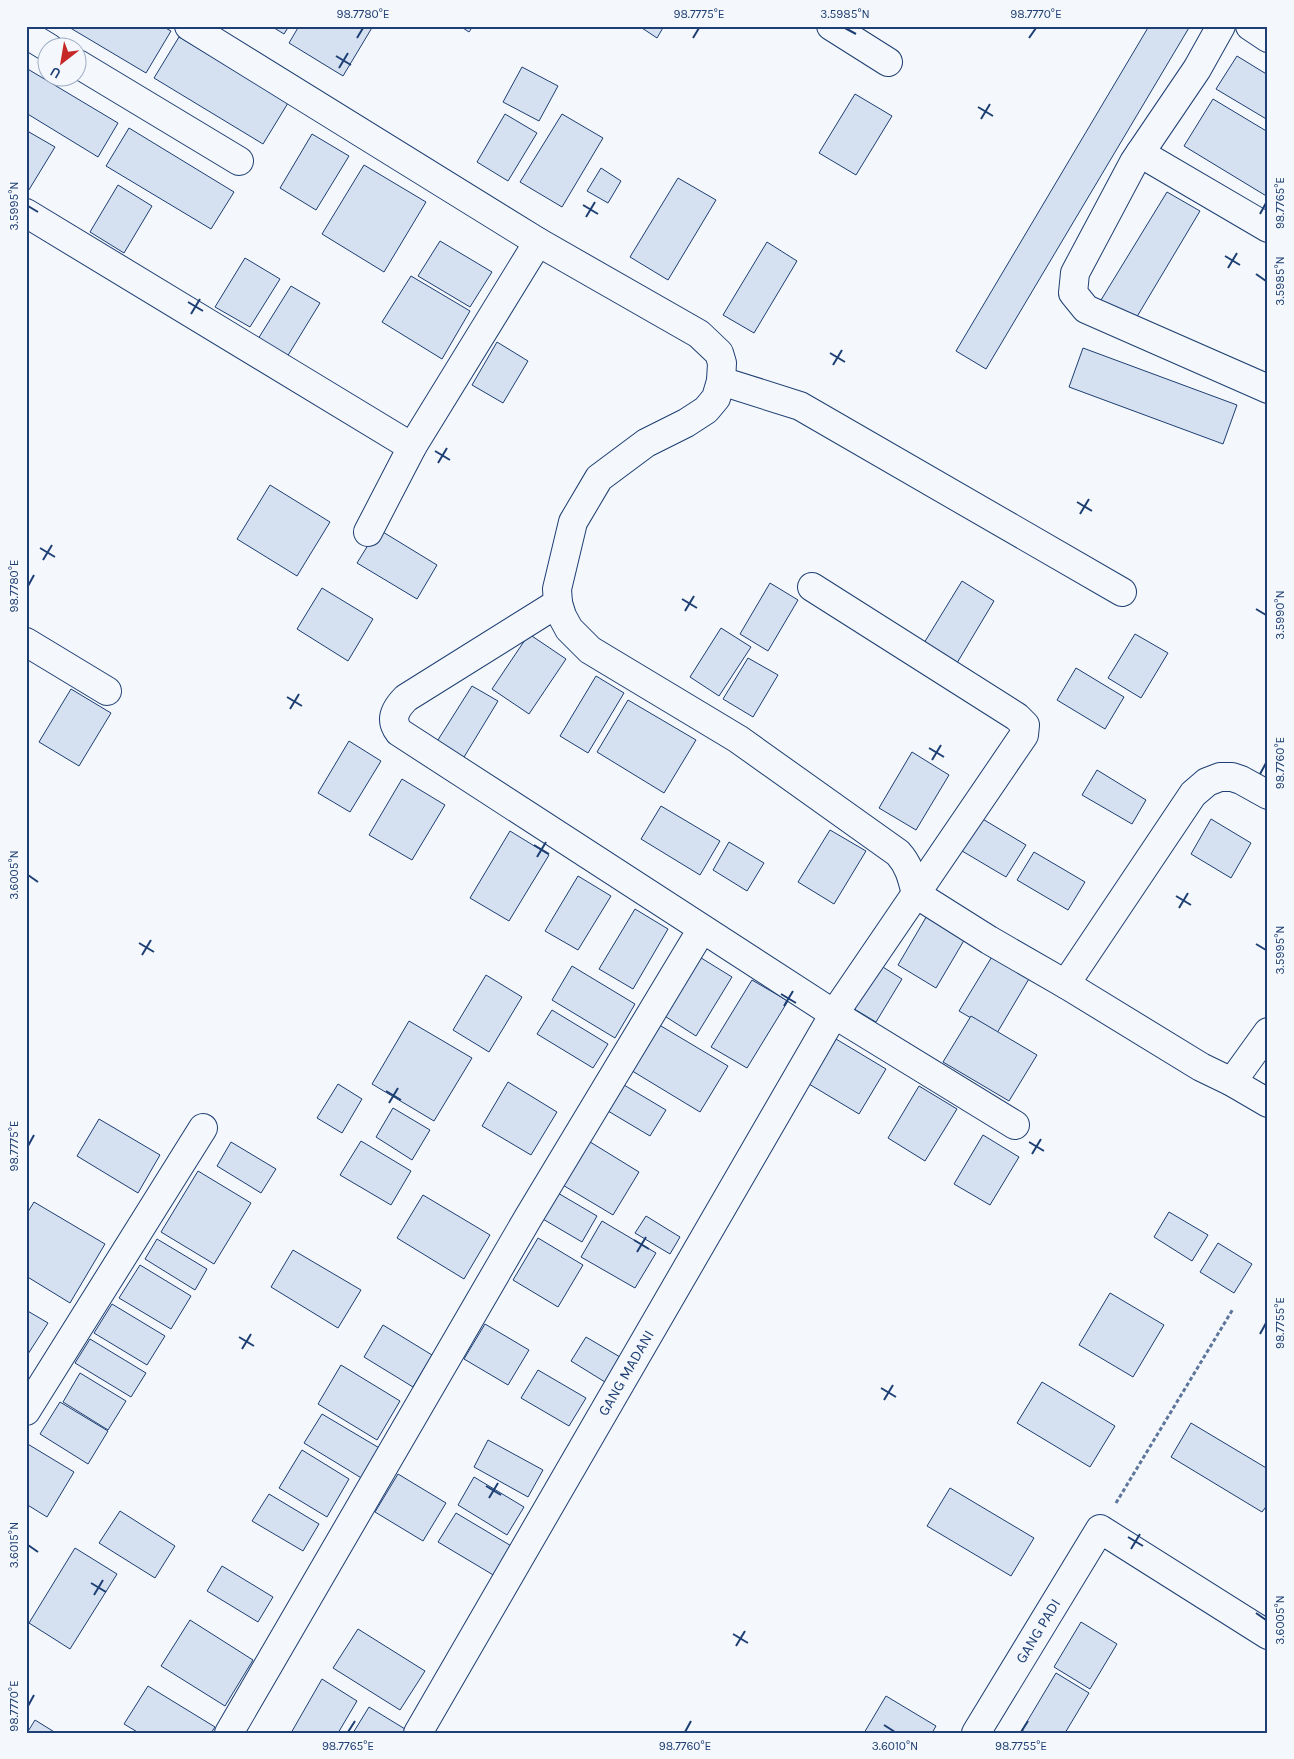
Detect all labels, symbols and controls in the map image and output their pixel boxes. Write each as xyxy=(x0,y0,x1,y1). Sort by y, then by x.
text: 98.7780°E xyxy=(336,7,390,21)
text: 98.7775°E xyxy=(674,7,724,21)
text: 3.5985°N xyxy=(820,7,870,21)
text: 98.7770°E xyxy=(1010,7,1062,21)
north arrow xyxy=(38,38,88,88)
text: U xyxy=(47,63,64,82)
text: 98.7765°E xyxy=(1273,177,1287,229)
text: 3.5995°N xyxy=(7,182,21,231)
text: 3.5985°N xyxy=(1273,256,1287,306)
text: 98.7780°E xyxy=(7,559,21,613)
text: 3.5990°N xyxy=(1273,590,1287,640)
text: 98.7760°E xyxy=(1273,737,1287,789)
text: 3.6005°N xyxy=(7,850,21,900)
text: 3.5995°N xyxy=(1273,926,1287,975)
text: 98.7775°E xyxy=(7,1121,21,1171)
text: 98.7755°E xyxy=(1273,1297,1287,1349)
street label: GANG MADANI xyxy=(594,1327,658,1419)
text: 3.6015°N xyxy=(7,1522,21,1568)
street label: GANG PADI xyxy=(1012,1595,1064,1667)
text: 3.6005°N xyxy=(1273,1595,1287,1645)
text: 98.7770°E xyxy=(7,1680,21,1732)
text: 98.7765°E xyxy=(322,1739,374,1753)
text: 98.7760°E xyxy=(659,1739,711,1753)
text: 3.6010°N xyxy=(872,1739,918,1753)
text: 98.7755°E xyxy=(995,1739,1047,1753)

